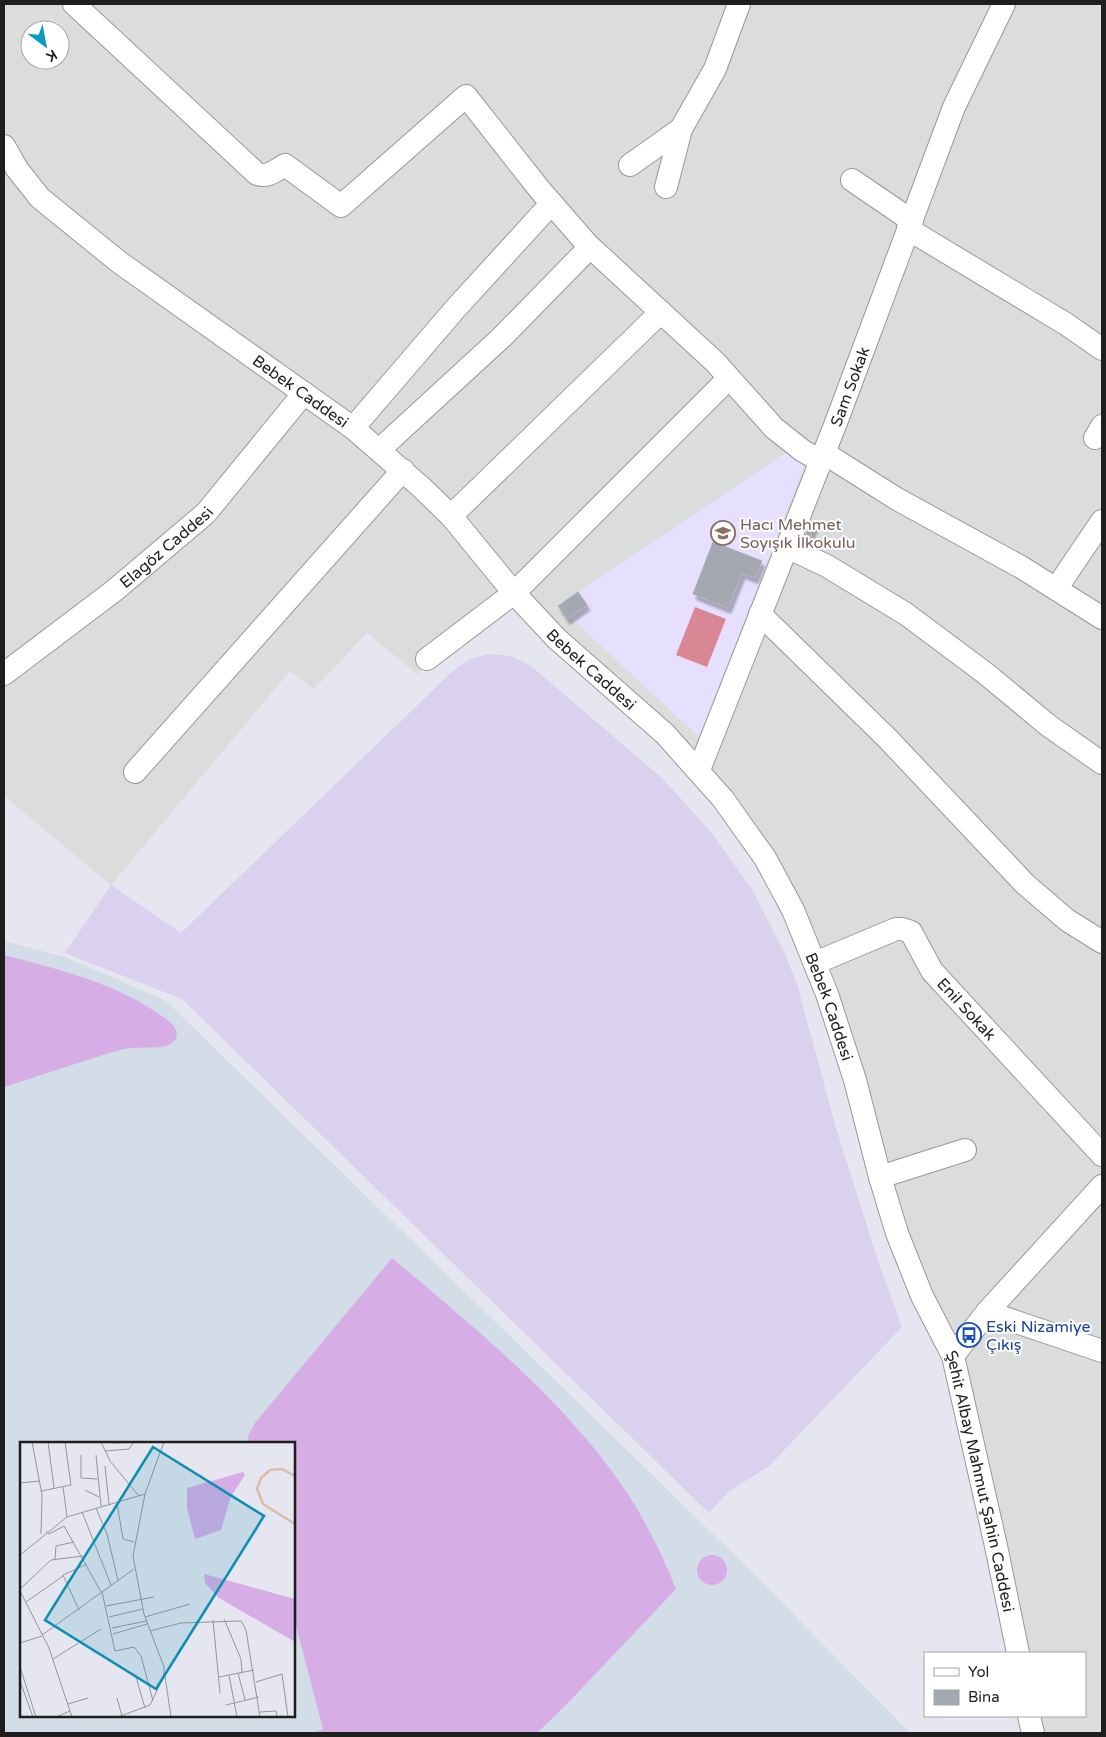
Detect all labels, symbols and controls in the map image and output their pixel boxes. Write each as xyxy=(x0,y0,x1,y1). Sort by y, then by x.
north arrow xyxy=(20,20,70,70)
text: K xyxy=(43,46,60,66)
street label: Sam Sokak xyxy=(826,344,875,430)
street label: Bebek Caddesi xyxy=(248,351,352,433)
street label: Elagöz Caddesi xyxy=(116,503,218,593)
place label: Hacı Mehmet Soyışık İlkokulu xyxy=(740,515,855,553)
school or university icon: Hacı Mehmet Soyışık İlkokulu xyxy=(710,520,736,546)
street label: Bebek Caddesi xyxy=(542,625,640,715)
street label: Bebek Caddesi xyxy=(800,950,857,1063)
street label: Enil Sokak xyxy=(932,974,1000,1045)
place label: Eski Nizamiye Çıkış xyxy=(986,1317,1091,1355)
bus stop icon: Eski Nizamiye Çıkış xyxy=(956,1322,982,1348)
street label: Şehit Albay Mahmut Şahin Caddesi xyxy=(941,1347,1018,1614)
inset map xyxy=(20,1442,295,1717)
legend xyxy=(924,1652,1086,1717)
text: Yol xyxy=(968,1663,989,1681)
text: Bina xyxy=(968,1688,1000,1706)

